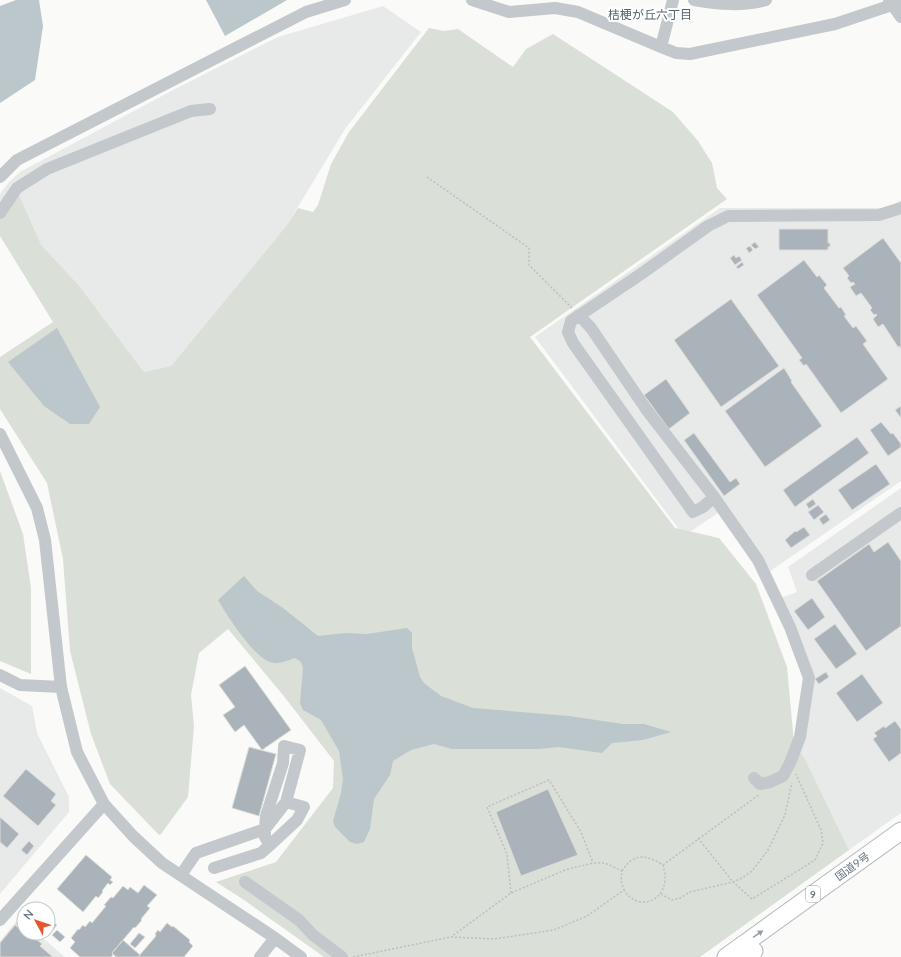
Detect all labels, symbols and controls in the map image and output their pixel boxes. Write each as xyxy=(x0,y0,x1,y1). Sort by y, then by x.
district label: 桔梗が丘六丁目 xyxy=(608,7,692,22)
street label: 国道9号 xyxy=(832,849,872,883)
road number: 9 xyxy=(806,886,820,902)
north arrow xyxy=(16,901,56,941)
text: N xyxy=(20,907,36,922)
one-way arrow xyxy=(752,930,763,938)

